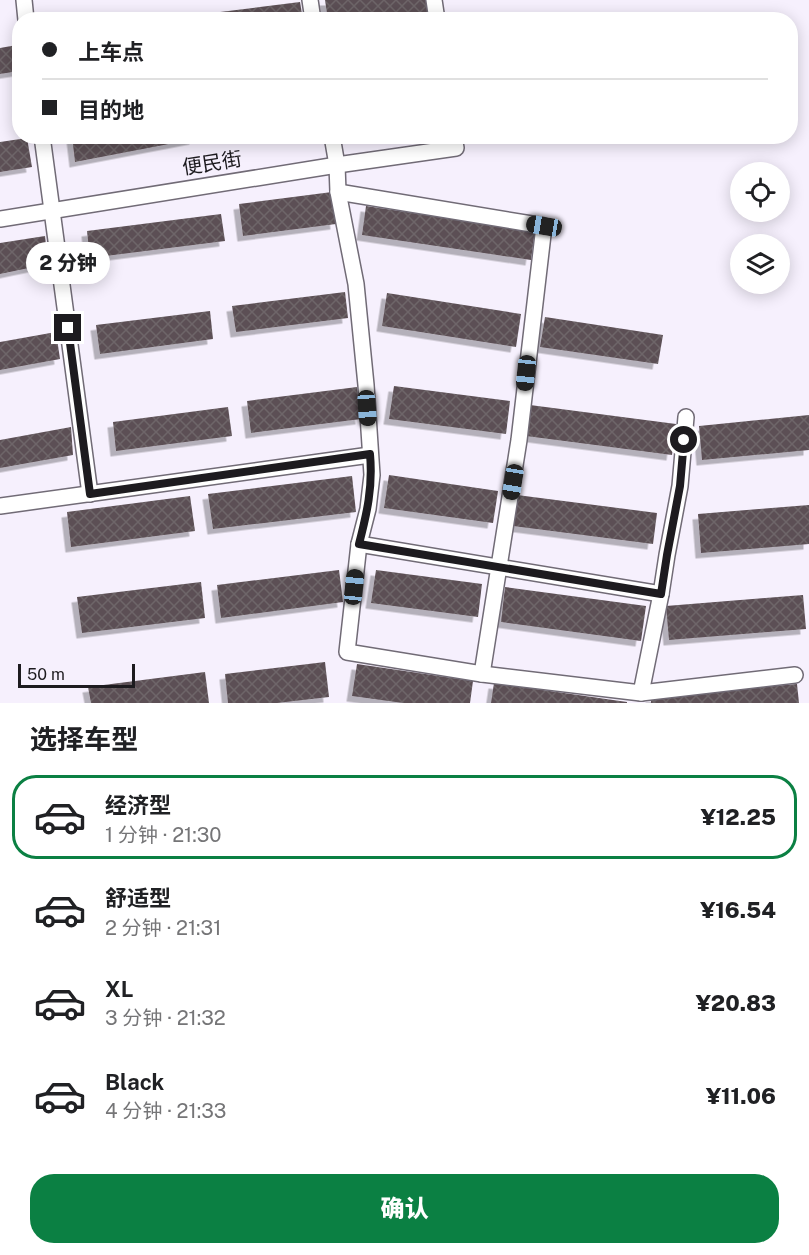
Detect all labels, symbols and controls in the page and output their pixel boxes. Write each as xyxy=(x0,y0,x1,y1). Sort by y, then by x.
text: 上车点 xyxy=(78,39,144,65)
text: 目的地 xyxy=(78,97,144,123)
street label: 便民街 xyxy=(180,146,244,180)
map controls xyxy=(730,162,790,294)
button: locate xyxy=(730,162,790,222)
car xyxy=(525,214,563,238)
button: layers xyxy=(730,234,790,294)
callout: 2 分钟 xyxy=(26,241,110,283)
text: 2 分钟 xyxy=(39,251,97,275)
route end xyxy=(54,314,81,341)
car xyxy=(515,354,537,392)
car xyxy=(357,389,377,427)
route start xyxy=(670,426,697,453)
car xyxy=(501,463,525,501)
car xyxy=(343,568,365,606)
scale bar xyxy=(18,661,135,688)
text: 50 m xyxy=(27,665,65,684)
text: 选择车型 xyxy=(30,723,138,755)
icon: car xyxy=(33,790,87,844)
text: 经济型 xyxy=(105,792,171,818)
text: ¥12.25 xyxy=(701,804,776,830)
text: 1 分钟 · 21:30 xyxy=(105,823,221,847)
icon: car xyxy=(33,883,87,937)
text: 舒适型 xyxy=(105,885,171,911)
text: ¥16.54 xyxy=(700,897,776,923)
text: 2 分钟 · 21:31 xyxy=(105,916,221,940)
icon: car xyxy=(33,976,87,1030)
text: XL xyxy=(105,976,133,1002)
text: ¥20.83 xyxy=(696,990,776,1016)
text: 3 分钟 · 21:32 xyxy=(105,1006,226,1030)
icon: car xyxy=(33,1069,87,1123)
text: Black xyxy=(105,1069,164,1095)
text: ¥11.06 xyxy=(706,1083,776,1109)
text: 4 分钟 · 21:33 xyxy=(105,1099,226,1123)
button: 确认 xyxy=(30,1174,779,1243)

